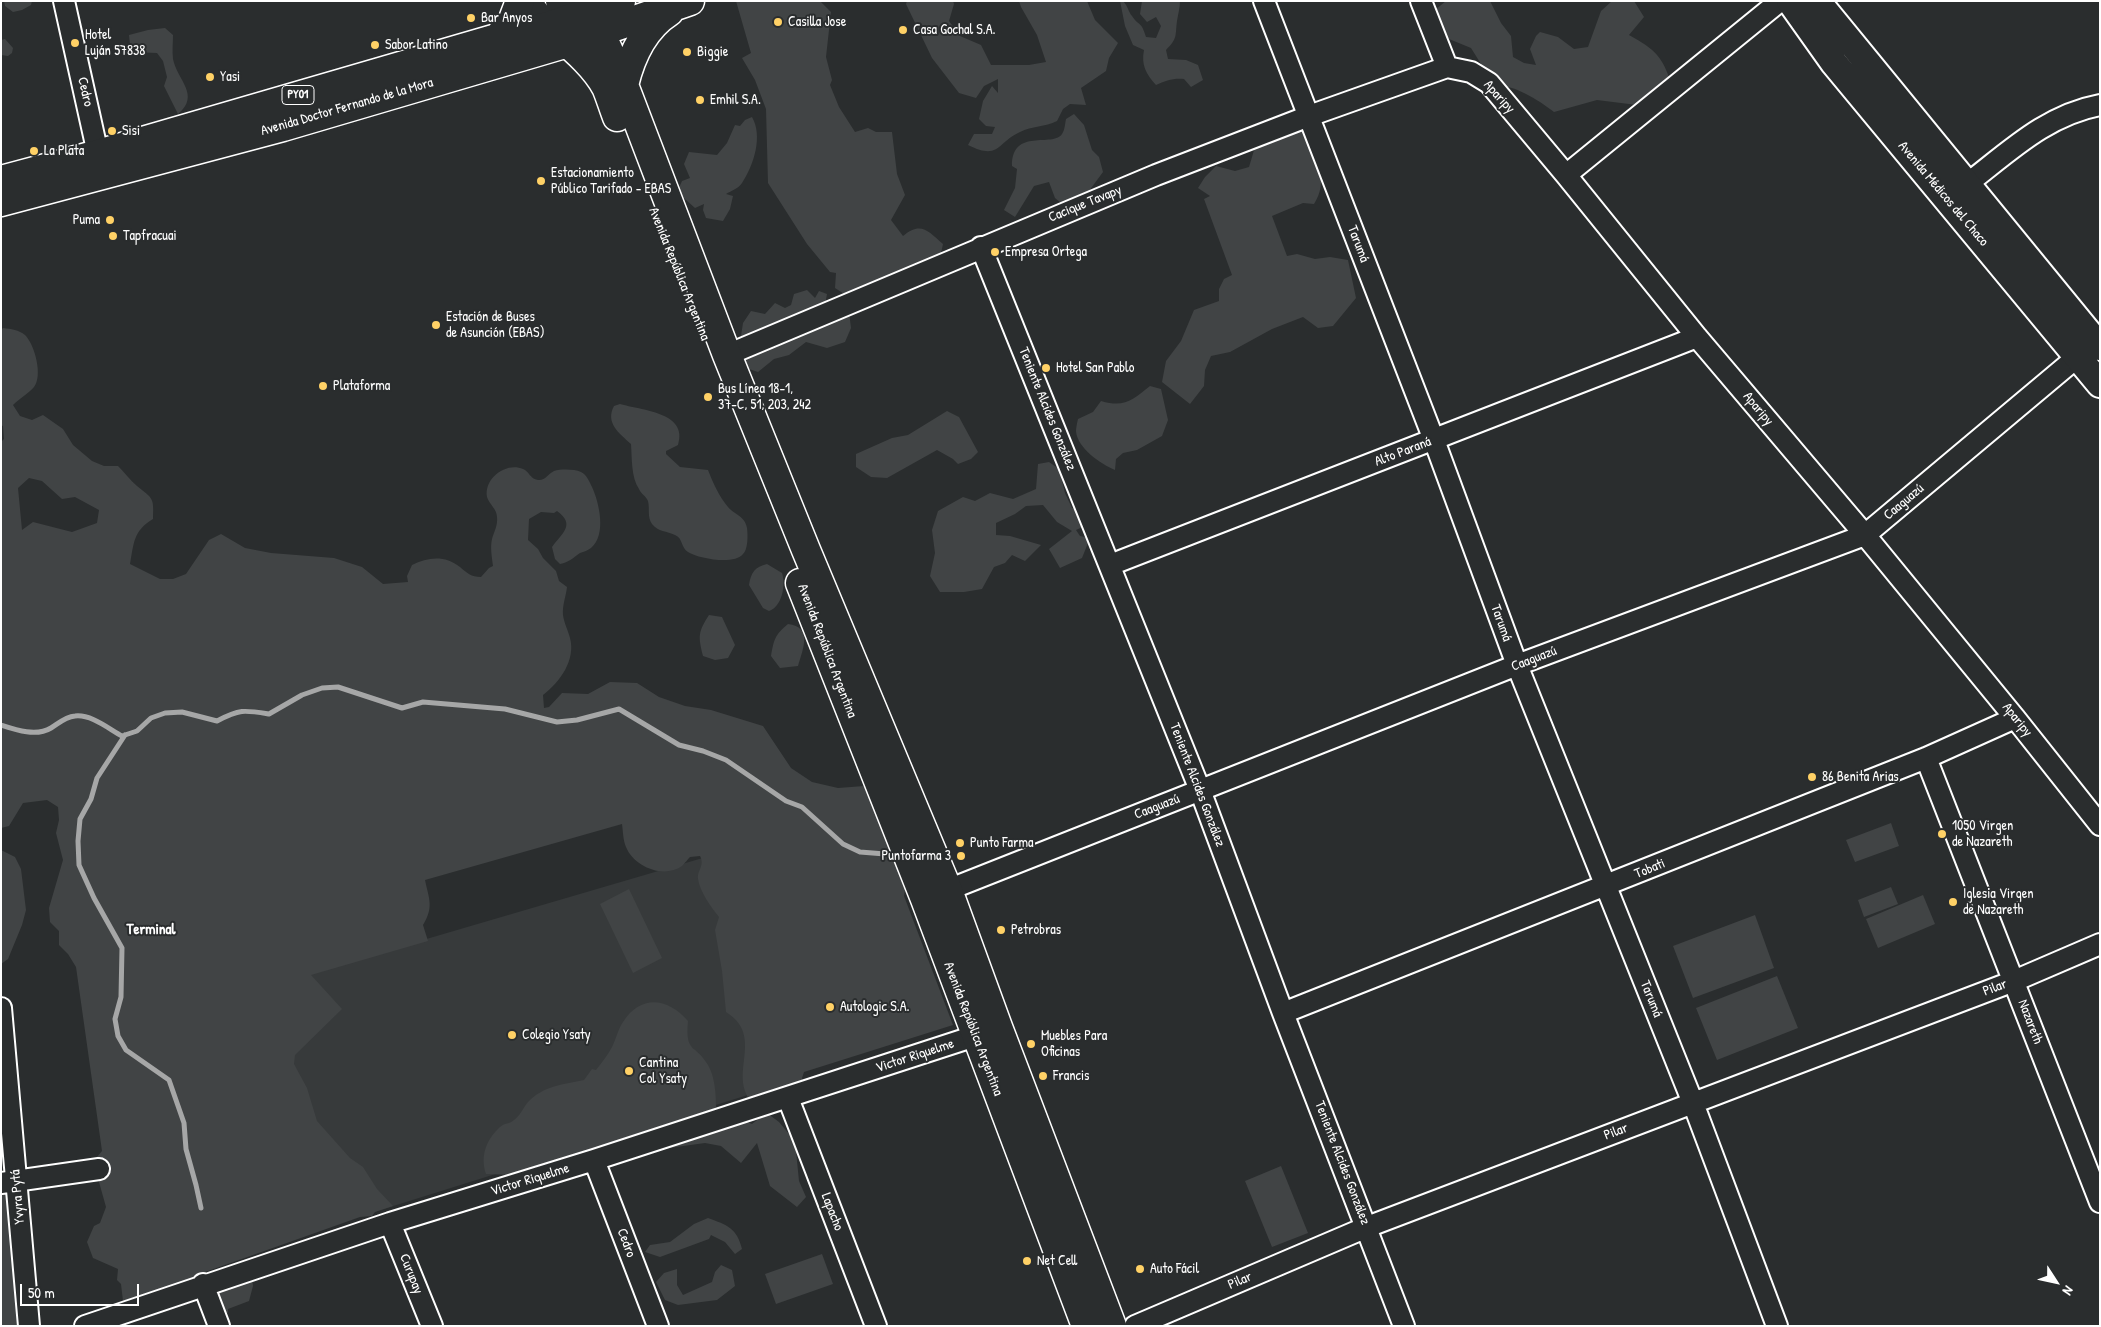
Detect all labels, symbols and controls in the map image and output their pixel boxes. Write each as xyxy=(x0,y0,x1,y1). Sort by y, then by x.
place label: Bar Anyos xyxy=(481,10,532,26)
marker: Bar Anyos xyxy=(465,12,477,24)
place label: Casilla Jose xyxy=(788,14,846,30)
marker: Casilla Jose xyxy=(772,16,784,28)
place label: Casa Gochal S.A. xyxy=(913,22,996,38)
marker: Casa Gochal S.A. xyxy=(897,24,909,36)
place label: Hotel Luján 57838 xyxy=(85,27,145,59)
marker: Hotel Luján 57838 xyxy=(69,37,81,49)
place label: Sabor Latino xyxy=(385,37,448,53)
marker: Sabor Latino xyxy=(369,39,381,51)
place label: Biggie xyxy=(697,44,728,60)
marker: Biggie xyxy=(681,46,693,58)
place label: Yasi xyxy=(220,69,240,85)
marker: Yasi xyxy=(204,71,216,83)
street label: Avenida Doctor Fernando de la Mora xyxy=(259,74,435,140)
street label: Cedro xyxy=(73,76,97,108)
street label: Aparipy xyxy=(1480,77,1518,117)
road number: PY01 xyxy=(282,86,314,104)
place label: Emhil S.A. xyxy=(710,92,761,108)
marker: Emhil S.A. xyxy=(694,94,706,106)
place label: Sisi xyxy=(122,123,140,139)
marker: Sisi xyxy=(106,125,118,137)
street label: Avenida Médicos del Chaco xyxy=(1894,138,1992,250)
place label: La Plata xyxy=(44,143,84,159)
marker: La Plata xyxy=(28,145,40,157)
place label: Estacionamiento Público Tarifado - EBAS xyxy=(551,165,671,198)
marker: Estacionamiento Público Tarifado - EBAS xyxy=(535,175,547,187)
street label: Cacique Tavapy xyxy=(1046,182,1124,226)
street label: Avenida República Argentina xyxy=(645,205,713,343)
place label: Puma xyxy=(73,212,100,228)
marker: Puma xyxy=(104,214,116,226)
street label: Tarumá xyxy=(1343,223,1373,265)
place label: Tapfracuai xyxy=(123,228,177,244)
marker: Tapfracuai xyxy=(107,230,119,242)
place label: Empresa Ortega xyxy=(1005,244,1087,260)
marker: Empresa Ortega xyxy=(989,246,1001,258)
place label: Estación de Buses de Asunción (EBAS) xyxy=(446,309,544,342)
marker: Estación de Buses de Asunción (EBAS) xyxy=(430,319,442,331)
street label: Teniente Alcides González xyxy=(1015,345,1079,473)
place label: Hotel San Pablo xyxy=(1056,360,1134,376)
marker: Hotel San Pablo xyxy=(1040,362,1052,374)
place label: Plataforma xyxy=(333,378,390,394)
marker: Plataforma xyxy=(317,380,329,392)
place label: Bus Línea 18-1, 37-C, 51, 203, 242 xyxy=(718,381,811,414)
street label: Aparipy xyxy=(1739,389,1777,429)
marker: Bus Línea 18-1, 37-C, 51, 203, 242 xyxy=(702,391,714,403)
street label: Alto Paraná xyxy=(1372,434,1434,470)
street label: Caaguazú xyxy=(1880,480,1928,524)
street label: Avenida República Argentina xyxy=(794,582,860,720)
street label: Tarumá xyxy=(1487,602,1515,644)
street label: Caaguazú xyxy=(1509,643,1559,675)
street label: Aparipy xyxy=(1998,700,2036,740)
street label: Teniente Alcides González xyxy=(1166,721,1228,849)
place label: 86 Benita Arias xyxy=(1822,769,1899,785)
marker: 86 Benita Arias xyxy=(1806,771,1818,783)
street label: Caaguazú xyxy=(1132,791,1182,823)
place label: 1050 Virgen de Nazareth xyxy=(1952,818,2013,850)
marker: 1050 Virgen de Nazareth xyxy=(1936,828,1948,840)
place label: Punto Farma xyxy=(970,835,1033,851)
marker: Punto Farma xyxy=(954,837,966,849)
place label: Puntofarma 3 xyxy=(881,848,951,864)
marker: Puntofarma 3 xyxy=(955,850,967,862)
street label: Tobati xyxy=(1632,855,1668,883)
place label: Iglesia Virgen de Nazareth xyxy=(1963,886,2034,919)
marker: Iglesia Virgen de Nazareth xyxy=(1947,896,1959,908)
district label: Terminal xyxy=(127,921,175,939)
place label: Petrobras xyxy=(1011,922,1061,938)
marker: Petrobras xyxy=(995,924,1007,936)
street label: Avenida República Argentina xyxy=(940,960,1006,1098)
street label: Pilar xyxy=(1981,976,2009,1000)
street label: Tarumá xyxy=(1636,978,1666,1020)
street label: Nazareth xyxy=(2014,997,2046,1047)
place label: Autologic S.A. xyxy=(840,999,910,1015)
marker: Autologic S.A. xyxy=(824,1001,836,1013)
place label: Colegio Ysaty xyxy=(522,1027,591,1043)
place label: Muebles Para Oficinas xyxy=(1041,1028,1107,1060)
marker: Colegio Ysaty xyxy=(506,1029,518,1041)
street label: Victor Riquelme xyxy=(874,1035,956,1077)
marker: Muebles Para Oficinas xyxy=(1025,1038,1037,1050)
place label: Cantina Col Ysaty xyxy=(639,1055,687,1088)
marker: Cantina Col Ysaty xyxy=(623,1065,635,1077)
place label: Francis xyxy=(1053,1068,1089,1084)
marker: Francis xyxy=(1037,1070,1049,1082)
street label: Teniente Alcides González xyxy=(1311,1099,1373,1227)
street label: Pilar xyxy=(1602,1120,1630,1144)
street label: Victor Riquelme xyxy=(489,1160,571,1200)
street label: Yvyra Pytá xyxy=(7,1169,29,1225)
street label: Lapacho xyxy=(817,1191,847,1233)
street label: Cedro xyxy=(613,1226,639,1260)
street label: Curupay xyxy=(395,1252,427,1296)
place label: Net Cell xyxy=(1037,1253,1077,1269)
marker: Net Cell xyxy=(1021,1255,1033,1267)
north arrow xyxy=(2031,1257,2081,1307)
place label: Auto Fácil xyxy=(1150,1261,1199,1277)
marker: Auto Fácil xyxy=(1134,1263,1146,1275)
street label: Pilar xyxy=(1225,1268,1255,1294)
scale bar xyxy=(22,1274,141,1306)
text: 50 m xyxy=(28,1282,55,1303)
text: N xyxy=(2059,1282,2079,1299)

